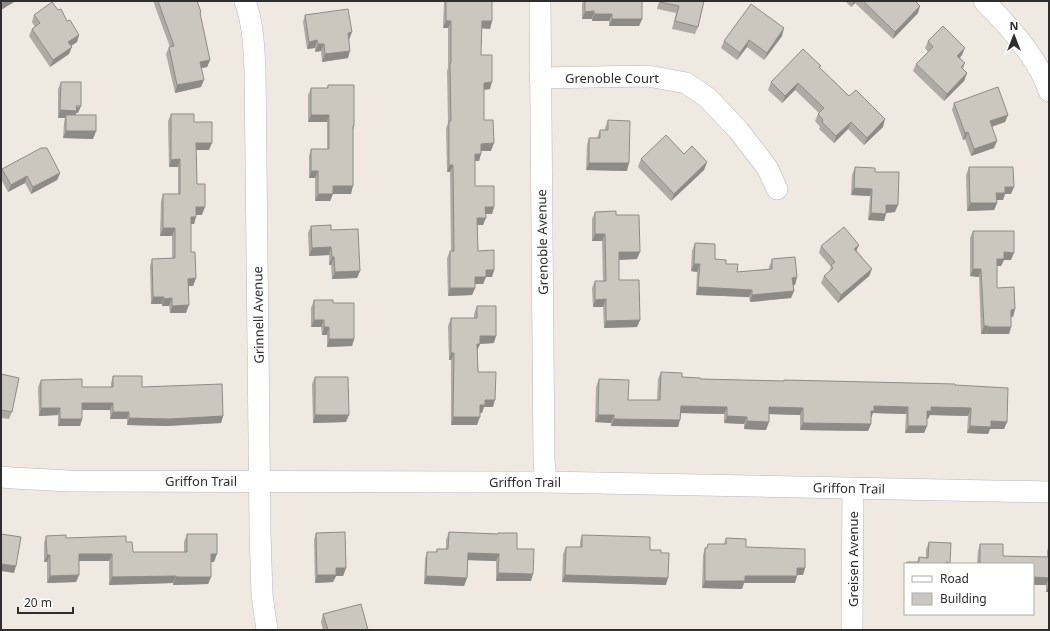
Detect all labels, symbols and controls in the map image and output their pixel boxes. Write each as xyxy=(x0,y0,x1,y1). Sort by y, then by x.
north arrow xyxy=(994,16,1034,56)
text: N xyxy=(1010,18,1018,33)
street label: Grenoble Court xyxy=(565,69,659,87)
street label: Grenoble Avenue xyxy=(532,189,552,295)
street label: Grinnell Avenue xyxy=(248,266,268,364)
street label: Griffon Trail xyxy=(165,472,237,490)
street label: Griffon Trail xyxy=(489,473,561,491)
street label: Griffon Trail xyxy=(813,478,885,498)
street label: Greisen Avenue xyxy=(844,511,862,607)
legend xyxy=(904,563,1034,615)
text: Road xyxy=(940,570,969,587)
scale bar xyxy=(18,589,73,615)
text: Building xyxy=(940,590,987,607)
text: 20 m xyxy=(24,594,52,611)

